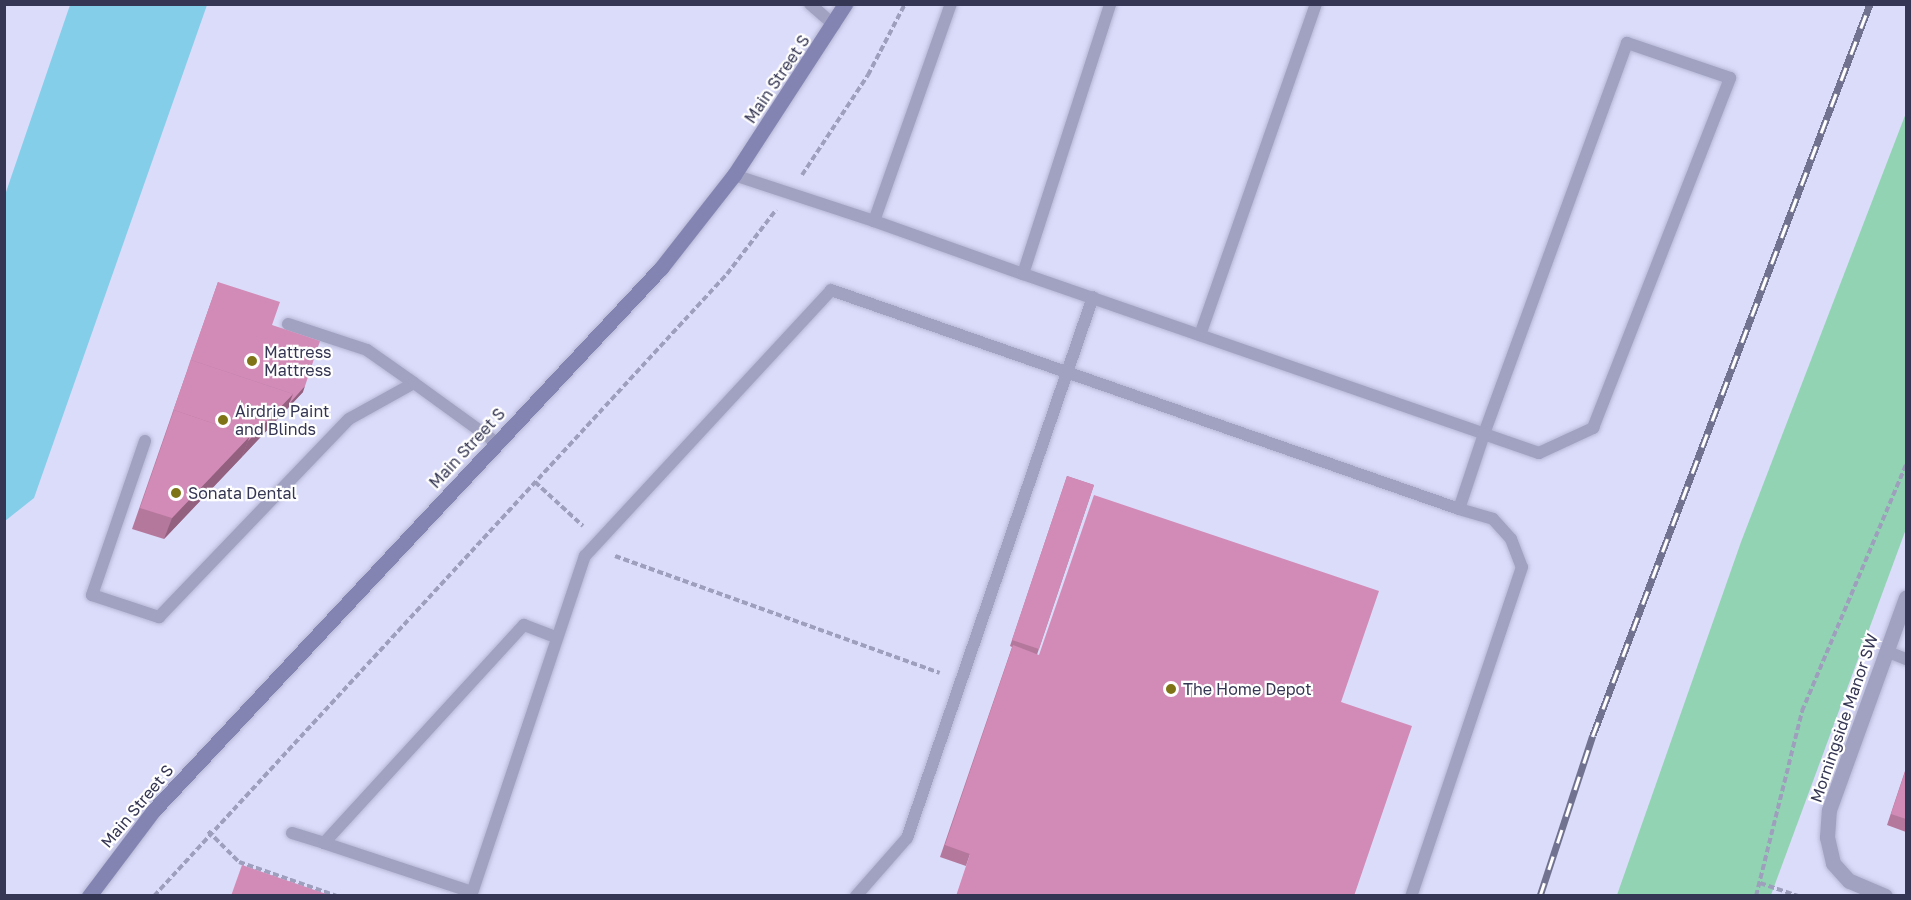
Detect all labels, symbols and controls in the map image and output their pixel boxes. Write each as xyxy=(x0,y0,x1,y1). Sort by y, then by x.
street label: Main Street S xyxy=(740,31,814,127)
place label: Mattress Mattress xyxy=(264,342,332,380)
marker: Mattress Mattress xyxy=(245,354,259,368)
place label: Airdrie Paint and Blinds xyxy=(235,401,329,439)
street label: Main Street S xyxy=(425,404,509,492)
marker: Airdrie Paint and Blinds xyxy=(216,413,230,427)
place label: Sonata Dental xyxy=(188,483,297,503)
marker: Sonata Dental xyxy=(169,486,183,500)
street label: Morningside Manor SW xyxy=(1806,631,1882,805)
place label: The Home Depot xyxy=(1183,679,1312,699)
marker: The Home Depot xyxy=(1164,682,1178,696)
street label: Main Street S xyxy=(97,761,177,851)

